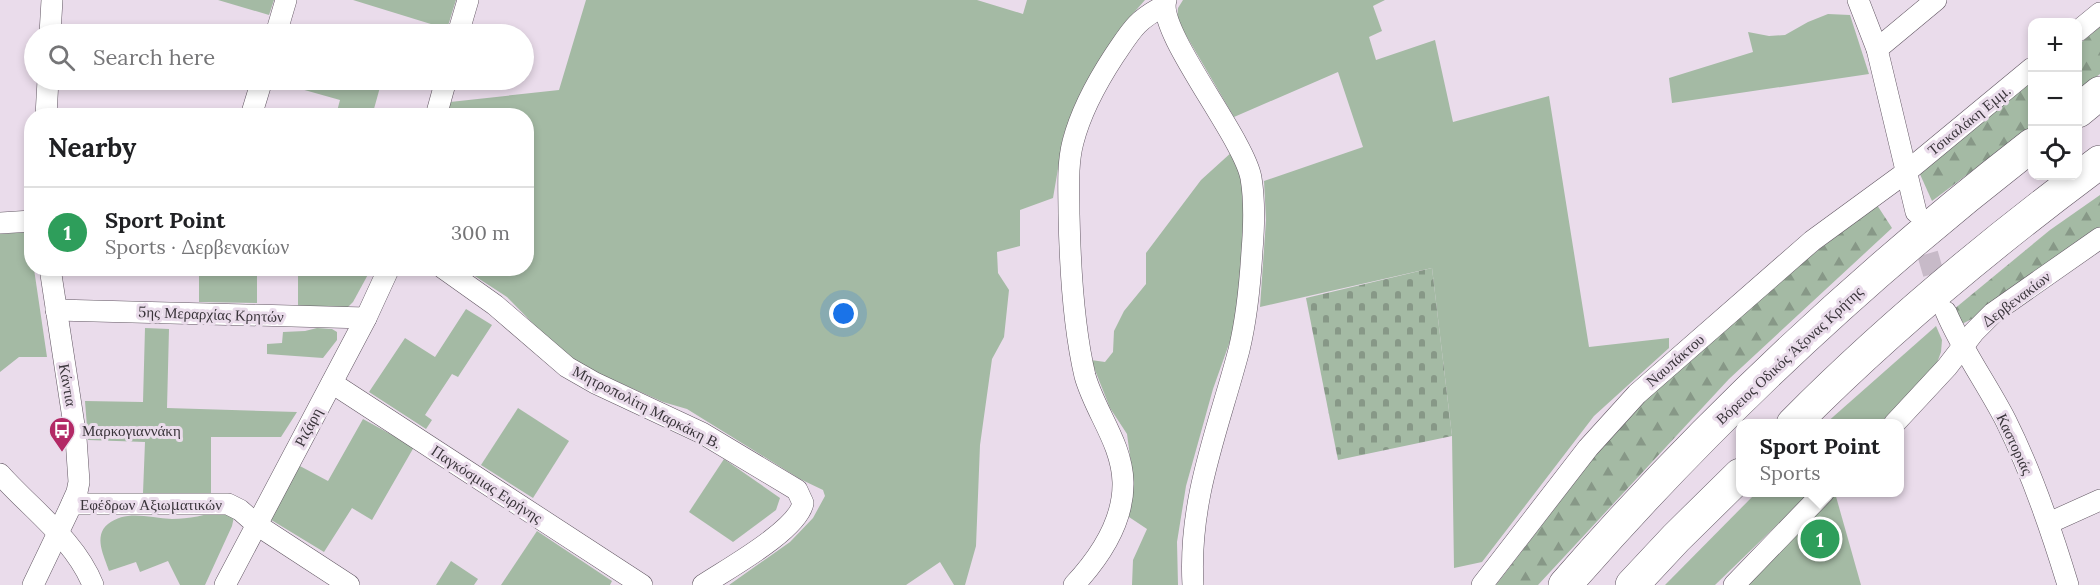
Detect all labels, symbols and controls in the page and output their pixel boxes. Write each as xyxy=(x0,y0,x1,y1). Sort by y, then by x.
map controls xyxy=(2028,18,2082,180)
button: + xyxy=(2028,18,2082,72)
search box xyxy=(24,24,534,90)
icon: search xyxy=(45,41,78,74)
text: Search here xyxy=(93,43,215,71)
button: − xyxy=(2028,72,2082,126)
street label: Τσικαλάκη Εμμ. xyxy=(1924,81,2014,159)
button: locate xyxy=(2028,126,2082,180)
text: Nearby xyxy=(48,131,136,164)
text: Sport Point xyxy=(105,206,225,234)
text: 1 xyxy=(63,220,72,245)
text: 300 m xyxy=(451,220,510,245)
text: Sports · Δερβενακίων xyxy=(105,234,289,259)
street label: Δερβενακίων xyxy=(1978,267,2054,331)
street label: Βόρειος Οδικός Άξονας Κρήτης xyxy=(1711,282,1867,428)
your location xyxy=(829,299,858,328)
street label: 5ης Μεραρχίας Κρητών xyxy=(138,302,284,326)
street label: Ναυπάκτου xyxy=(1642,329,1708,391)
street label: Μητροπολίτη Μαρκάκη Β. xyxy=(569,361,725,453)
street label: Κάντια xyxy=(55,362,81,408)
street label: Ριζάρη xyxy=(290,404,326,450)
street label: Καστοριάς xyxy=(1993,410,2037,478)
bus stop icon: Μαρκογιαννάκη xyxy=(47,415,77,453)
popup xyxy=(1736,419,1904,497)
place label: Μαρκογιαννάκη xyxy=(82,421,181,440)
text: Sport Point xyxy=(1760,432,1880,460)
street label: Παγκόσμιας Ειρήνης xyxy=(428,441,546,527)
text: Sports xyxy=(1760,460,1820,485)
street label: Εφέδρων Αξιωματικών xyxy=(80,495,222,514)
pin: 1 xyxy=(1800,516,1840,562)

